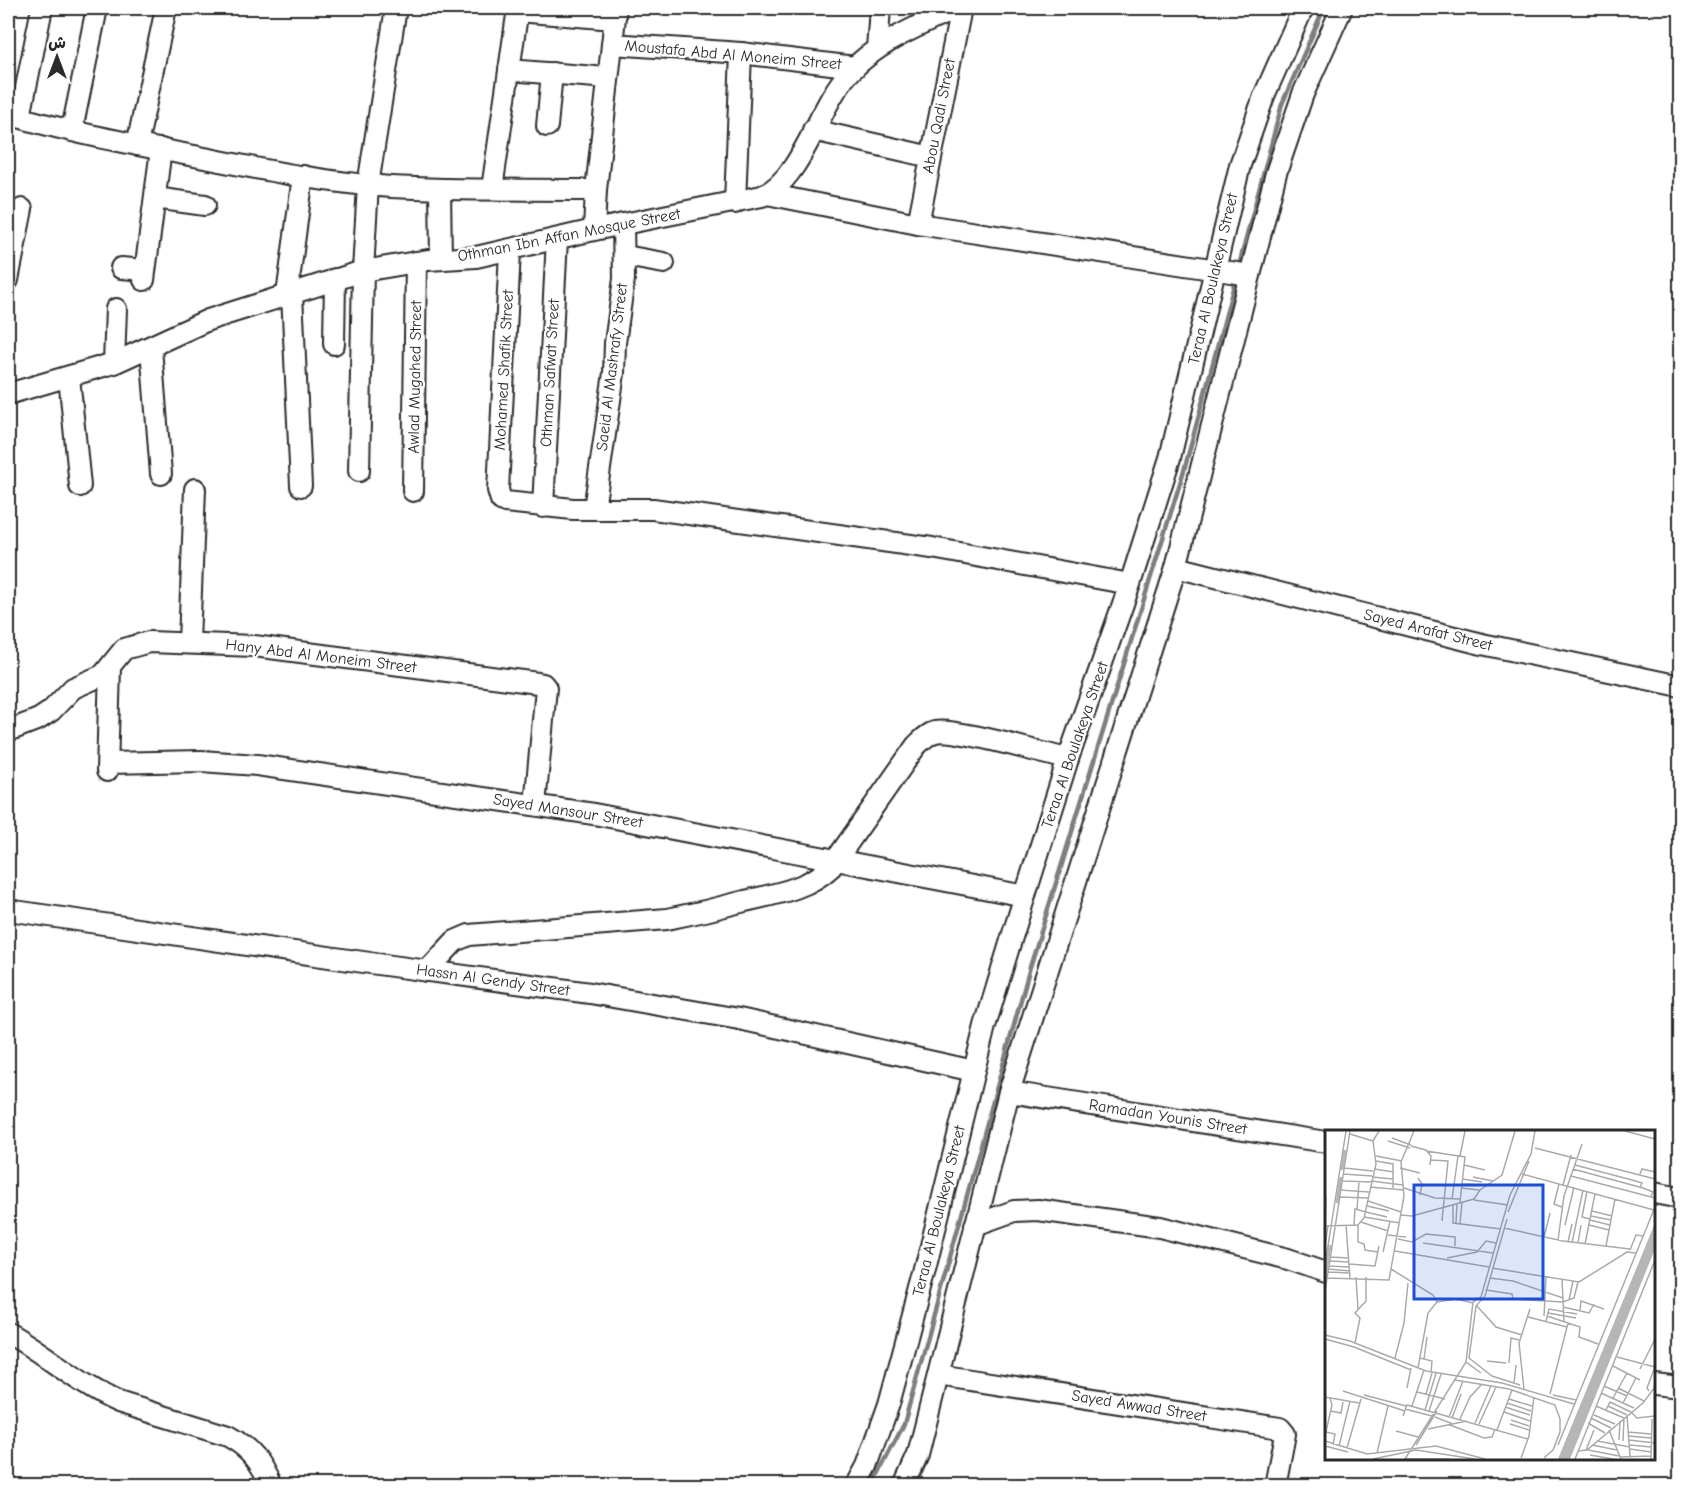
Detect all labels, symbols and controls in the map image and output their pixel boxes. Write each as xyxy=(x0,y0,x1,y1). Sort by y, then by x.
north arrow xyxy=(27,27,87,87)
text: ش xyxy=(48,34,66,52)
street label: Moustafa Abd Al Moneim Street xyxy=(624,37,843,73)
street label: Abou Qadi Street xyxy=(919,56,959,175)
street label: Teraa Al Boulakeya Street xyxy=(1184,191,1242,367)
street label: Othman Ibn Affan Mosque Street xyxy=(456,204,682,265)
street label: Saeid Al Mashrafy Street xyxy=(593,282,631,452)
street label: Mohamed Shafik Street xyxy=(491,289,517,451)
street label: Othman Safwat Street xyxy=(537,298,563,447)
street label: Awlad Mugahed Street xyxy=(405,300,425,454)
street label: Sayed Arafat Street xyxy=(1362,605,1495,655)
street label: Hany Abd Al Moneim Street xyxy=(225,635,418,677)
street label: Teraa Al Boulakeya Street xyxy=(1038,659,1112,831)
street label: Sayed Mansour Street xyxy=(492,790,645,832)
street label: Hassn Al Gendy Street xyxy=(415,960,571,1000)
street label: Ramadan Younis Street xyxy=(1088,1096,1249,1138)
street label: Teraa Al Boulakeya Street xyxy=(909,1123,969,1298)
inset map xyxy=(1325,1130,1655,1460)
street label: Sayed Awwad Street xyxy=(1070,1386,1208,1426)

